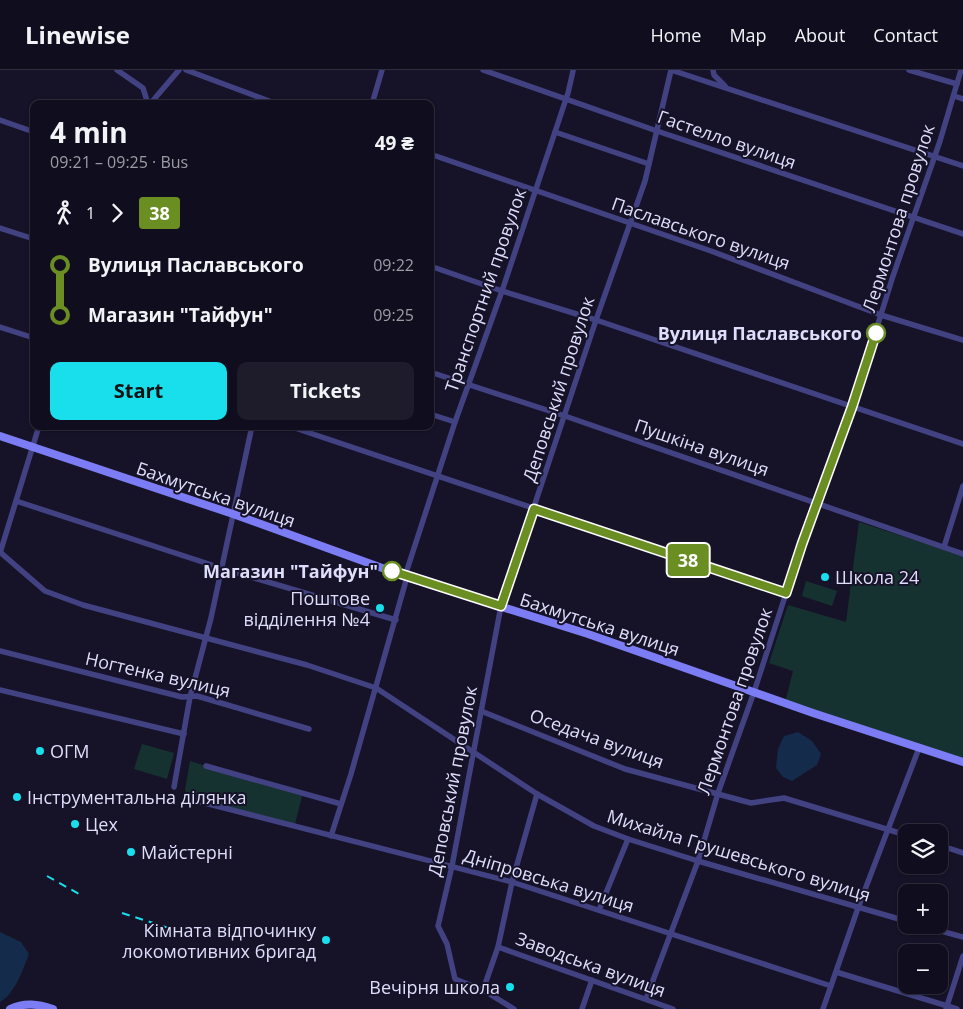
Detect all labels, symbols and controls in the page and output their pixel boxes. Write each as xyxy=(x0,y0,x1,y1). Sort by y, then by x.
text: Linewise xyxy=(25,18,130,51)
text: Home xyxy=(651,23,701,47)
text: Map xyxy=(729,23,767,47)
text: About xyxy=(795,23,845,47)
text: Contact xyxy=(873,23,938,47)
street label: Гастелло вулиця xyxy=(655,104,799,174)
text: 4 min xyxy=(50,113,128,151)
street label: Лермонтова провулок xyxy=(856,120,940,315)
text: 49 ₴ xyxy=(375,130,414,156)
text: 09:21 – 09:25 · Bus xyxy=(50,151,188,173)
street label: Транспортний провулок xyxy=(439,184,531,395)
street label: Паславського вулиця xyxy=(609,191,793,275)
icon: walk xyxy=(50,199,78,227)
icon: forward xyxy=(103,199,131,227)
text: 38 xyxy=(149,201,170,225)
text: 1 xyxy=(86,202,95,224)
text: Вулиця Паславського xyxy=(88,252,304,278)
text: 09:22 xyxy=(373,254,414,276)
street label: Деповський провулок xyxy=(517,293,600,485)
text: Магазин "Тайфун" xyxy=(88,302,273,328)
text: 09:25 xyxy=(373,304,414,326)
place label: Вулиця Паславського xyxy=(658,321,862,345)
marker: Вулиця Паславського xyxy=(866,323,886,343)
button: Start xyxy=(50,362,227,420)
button: Tickets xyxy=(237,362,414,420)
street label: Пушкіна вулиця xyxy=(632,413,772,481)
street label: Бахмутська вулиця xyxy=(133,456,299,532)
line badge: 38 xyxy=(666,544,710,576)
text: 38 xyxy=(678,548,698,572)
place label: Магазин "Тайфун" xyxy=(203,559,378,583)
marker: Магазин "Тайфун" xyxy=(382,561,402,581)
place label: Школа 24 xyxy=(835,565,919,589)
marker: Школа 24 xyxy=(819,571,831,583)
place label: Поштове відділення №4 xyxy=(243,586,370,631)
street label: Бахмутська вулиця xyxy=(517,587,683,661)
marker: Поштове відділення №4 xyxy=(374,602,386,614)
street label: Лермонтова провулок xyxy=(691,604,778,798)
street label: Ногтенка вулиця xyxy=(83,646,233,702)
street label: Деповський провулок xyxy=(422,683,482,878)
street label: Оседача вулиця xyxy=(527,703,667,773)
place label: ОГМ xyxy=(50,739,90,763)
marker: ОГМ xyxy=(34,745,46,757)
place label: Інструментальна ділянка xyxy=(27,785,247,809)
marker: Інструментальна ділянка xyxy=(11,791,23,803)
street label: Михайла Грушевського вулиця xyxy=(604,803,874,907)
place label: Цех xyxy=(85,812,118,836)
marker: Цех xyxy=(69,818,81,830)
map controls xyxy=(898,824,948,994)
button: layers xyxy=(898,824,948,874)
place label: Майстерні xyxy=(141,840,233,864)
street label: Дніпровська вулиця xyxy=(461,843,637,917)
marker: Майстерні xyxy=(125,846,137,858)
button: + xyxy=(898,884,948,934)
place label: Кімната відпочинку локомотивних бригад xyxy=(122,918,317,963)
street label: Заводська вулиця xyxy=(513,926,669,1002)
marker: Кімната відпочинку локомотивних бригад xyxy=(320,934,332,946)
button: − xyxy=(898,944,948,994)
place label: Вечірня школа xyxy=(369,975,500,999)
marker: Вечірня школа xyxy=(504,981,516,993)

